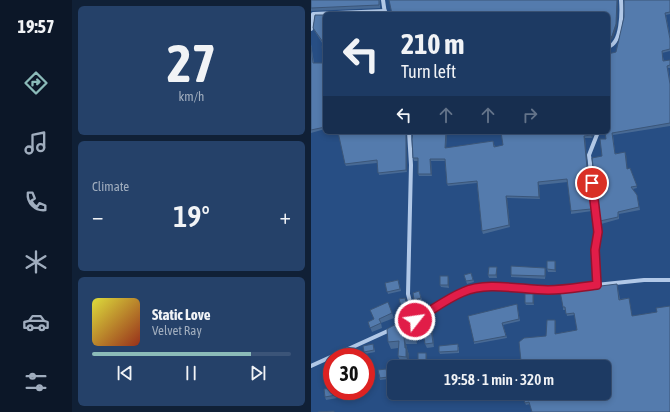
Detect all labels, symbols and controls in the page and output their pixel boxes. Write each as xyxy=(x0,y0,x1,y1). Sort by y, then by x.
text: 19:57 xyxy=(17,16,55,37)
icon: left xyxy=(335,28,387,80)
text: 210 m xyxy=(401,28,464,60)
text: 27 xyxy=(167,33,216,93)
text: Turn left xyxy=(401,61,456,82)
icon: directions xyxy=(22,69,50,97)
text: km/h xyxy=(179,89,204,104)
icon: left xyxy=(393,104,415,126)
icon: ahead xyxy=(435,104,457,126)
icon: ahead xyxy=(477,104,499,126)
icon: right xyxy=(519,104,541,126)
icon: music xyxy=(22,129,50,157)
pin xyxy=(575,166,609,200)
icon: arrive xyxy=(581,172,603,194)
text: Climate xyxy=(92,179,129,194)
icon: phone xyxy=(22,188,50,216)
text: 19° xyxy=(173,199,210,233)
text: − xyxy=(92,203,103,229)
text: + xyxy=(280,203,291,229)
icon: climate xyxy=(22,248,50,276)
position arrow xyxy=(394,299,436,341)
text: Static Love xyxy=(152,306,211,323)
icon: car xyxy=(22,308,50,336)
text: Velvet Ray xyxy=(152,323,202,338)
speed limit sign: 30 xyxy=(323,348,375,400)
icon: previous xyxy=(114,362,136,384)
icon: pause xyxy=(180,362,202,384)
icon: next xyxy=(247,362,269,384)
icon: filters xyxy=(22,368,50,396)
text: 19:58 · 1 min · 320 m xyxy=(444,371,554,388)

